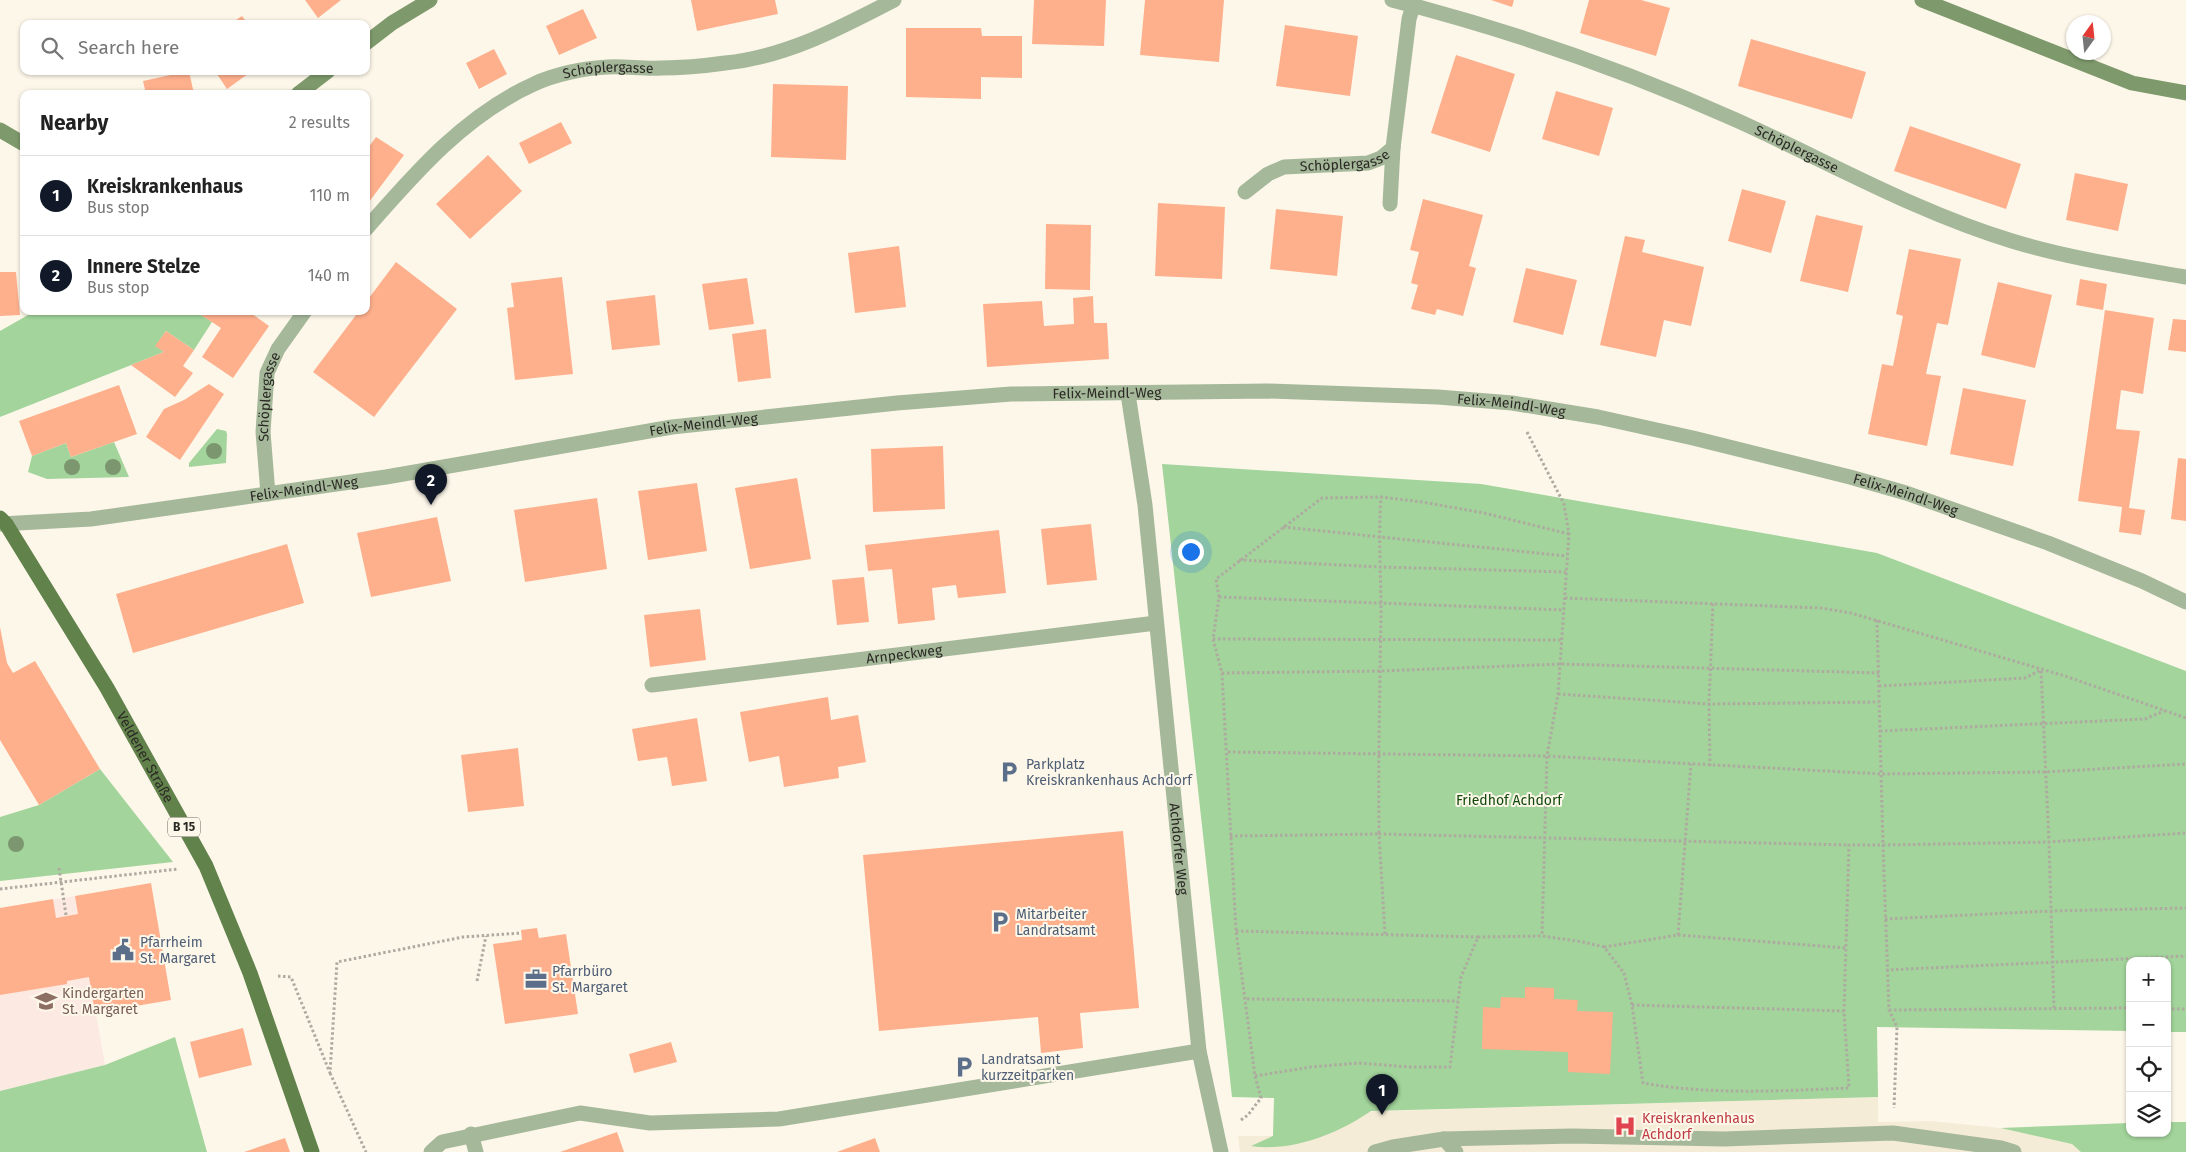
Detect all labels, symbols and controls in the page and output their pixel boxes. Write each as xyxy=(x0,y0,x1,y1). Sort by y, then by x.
north arrow xyxy=(2066,15,2111,60)
search box xyxy=(20,20,370,75)
icon: search xyxy=(38,34,66,62)
text: Search here xyxy=(78,36,179,59)
street label: Schöplergasse xyxy=(561,59,654,83)
text: Nearby xyxy=(40,110,108,136)
text: 2 results xyxy=(289,113,350,132)
street label: Schöplergasse xyxy=(1752,122,1841,177)
street label: Schöplergasse xyxy=(1299,146,1394,175)
text: Kreiskrankenhaus xyxy=(87,175,243,198)
text: 1 xyxy=(52,186,60,205)
text: 110 m xyxy=(309,186,350,205)
text: Bus stop xyxy=(87,198,150,217)
text: Innere Stelze xyxy=(87,255,200,278)
text: 2 xyxy=(52,266,60,285)
text: 140 m xyxy=(308,266,350,285)
text: Bus stop xyxy=(87,278,150,297)
street label: Schöplergasse xyxy=(255,349,284,442)
street label: Felix-Meindl-Weg xyxy=(1052,384,1162,403)
street label: Felix-Meindl-Weg xyxy=(1456,391,1567,421)
street label: Felix-Meindl-Weg xyxy=(648,410,759,440)
pin: 2 xyxy=(415,464,447,505)
street label: Felix-Meindl-Weg xyxy=(1851,470,1961,520)
street label: Felix-Meindl-Weg xyxy=(249,473,360,505)
your location xyxy=(1178,539,1204,565)
street label: Arnpeckweg xyxy=(865,641,944,668)
street label: Veldener Straße xyxy=(113,709,177,806)
place label: Parkplatz Kreiskrankenhaus Achdorf xyxy=(1026,756,1193,789)
parking icon: Parkplatz Kreiskrankenhaus Achdorf xyxy=(996,759,1022,785)
park label: Friedhof Achdorf xyxy=(1456,792,1563,809)
street label: Achdorfer Weg xyxy=(1166,802,1192,897)
road number: B 15 xyxy=(168,818,200,836)
place label: Mitarbeiter Landratsamt xyxy=(1016,906,1097,939)
parking icon: Mitarbeiter Landratsamt xyxy=(987,909,1013,935)
place label: Pfarrheim St. Margaret xyxy=(140,934,217,967)
public building icon: Pfarrheim St. Margaret xyxy=(110,937,136,963)
map controls xyxy=(2126,957,2171,1137)
button: + xyxy=(2126,957,2171,1002)
place label: Pfarrbüro St. Margaret xyxy=(552,963,629,996)
office icon: Pfarrbüro St. Margaret xyxy=(523,966,549,992)
place label: Kindergarten St. Margaret xyxy=(62,985,144,1018)
school or university icon: Kindergarten St. Margaret xyxy=(33,988,59,1014)
button: − xyxy=(2126,1002,2171,1047)
button: locate xyxy=(2126,1047,2171,1092)
place label: Landratsamt kurzzeitparken xyxy=(981,1051,1074,1084)
parking icon: Landratsamt kurzzeitparken xyxy=(951,1054,977,1080)
pin: 1 xyxy=(1366,1074,1398,1115)
button: layers xyxy=(2126,1092,2171,1137)
place label: Kreiskrankenhaus Achdorf xyxy=(1642,1110,1755,1143)
hospital icon: Kreiskrankenhaus Achdorf xyxy=(1612,1113,1638,1139)

